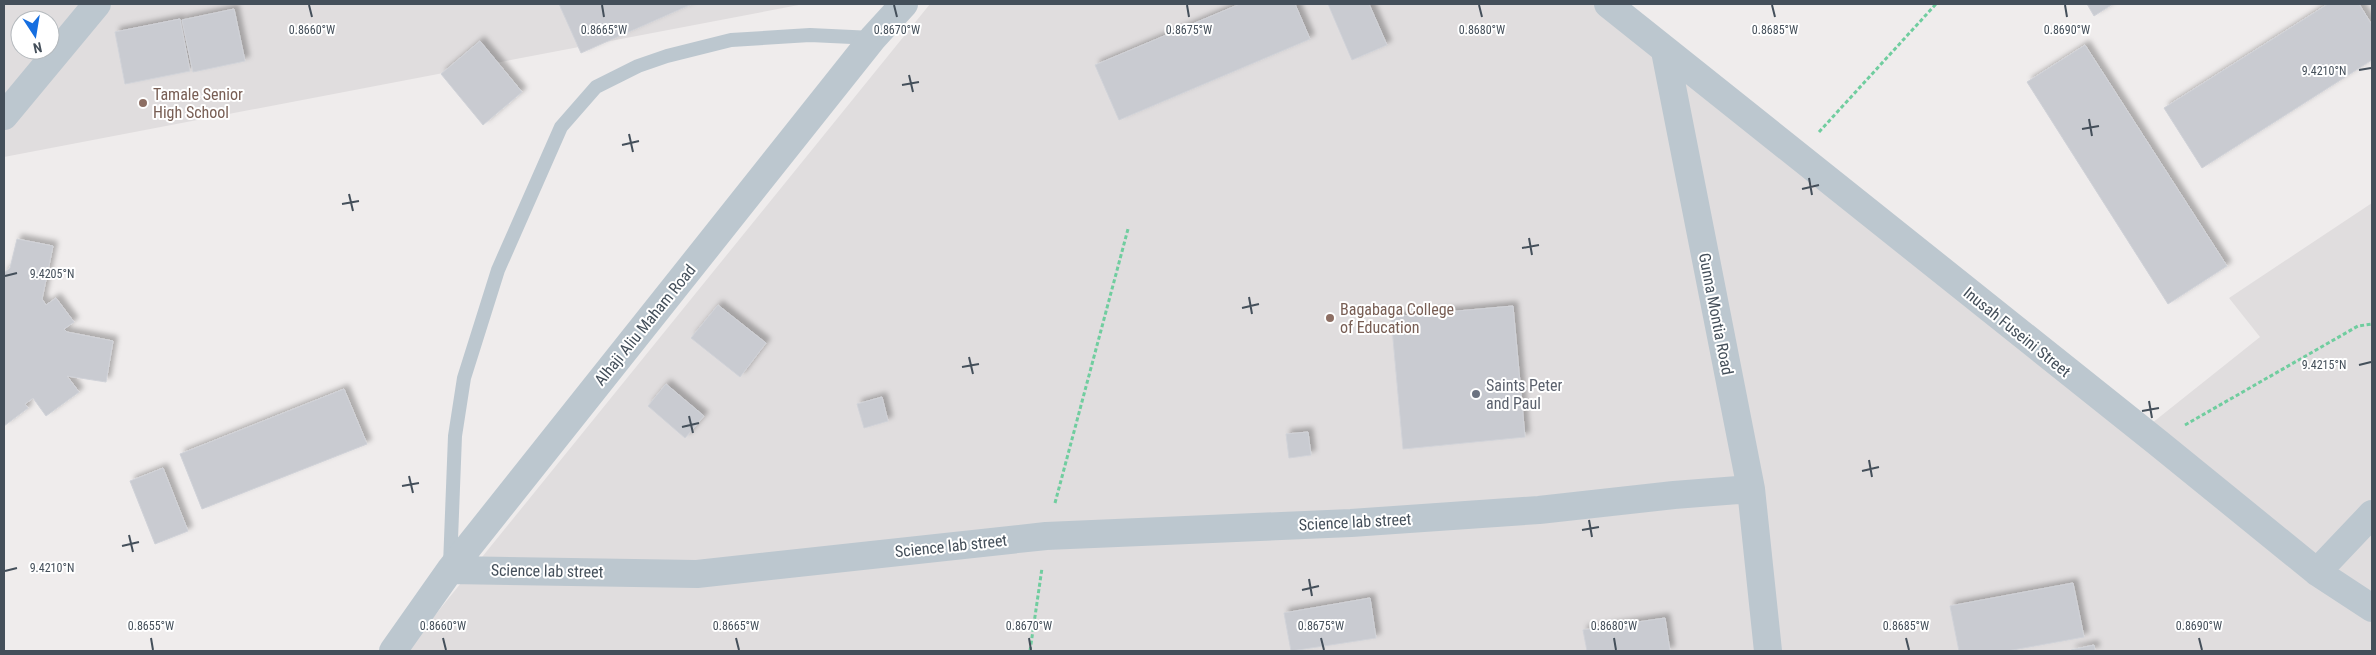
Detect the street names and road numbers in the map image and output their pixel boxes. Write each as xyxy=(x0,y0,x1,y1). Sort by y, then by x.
street label: Gunna Montia Road xyxy=(1695,251,1737,377)
street label: Alhaji Aliu Maham Road xyxy=(590,261,700,389)
street label: Inusah Fuseini Street xyxy=(1960,283,2075,381)
street label: Science lab street xyxy=(1298,510,1412,534)
street label: Science lab street xyxy=(894,531,1008,561)
street label: Science lab street xyxy=(491,561,604,581)

